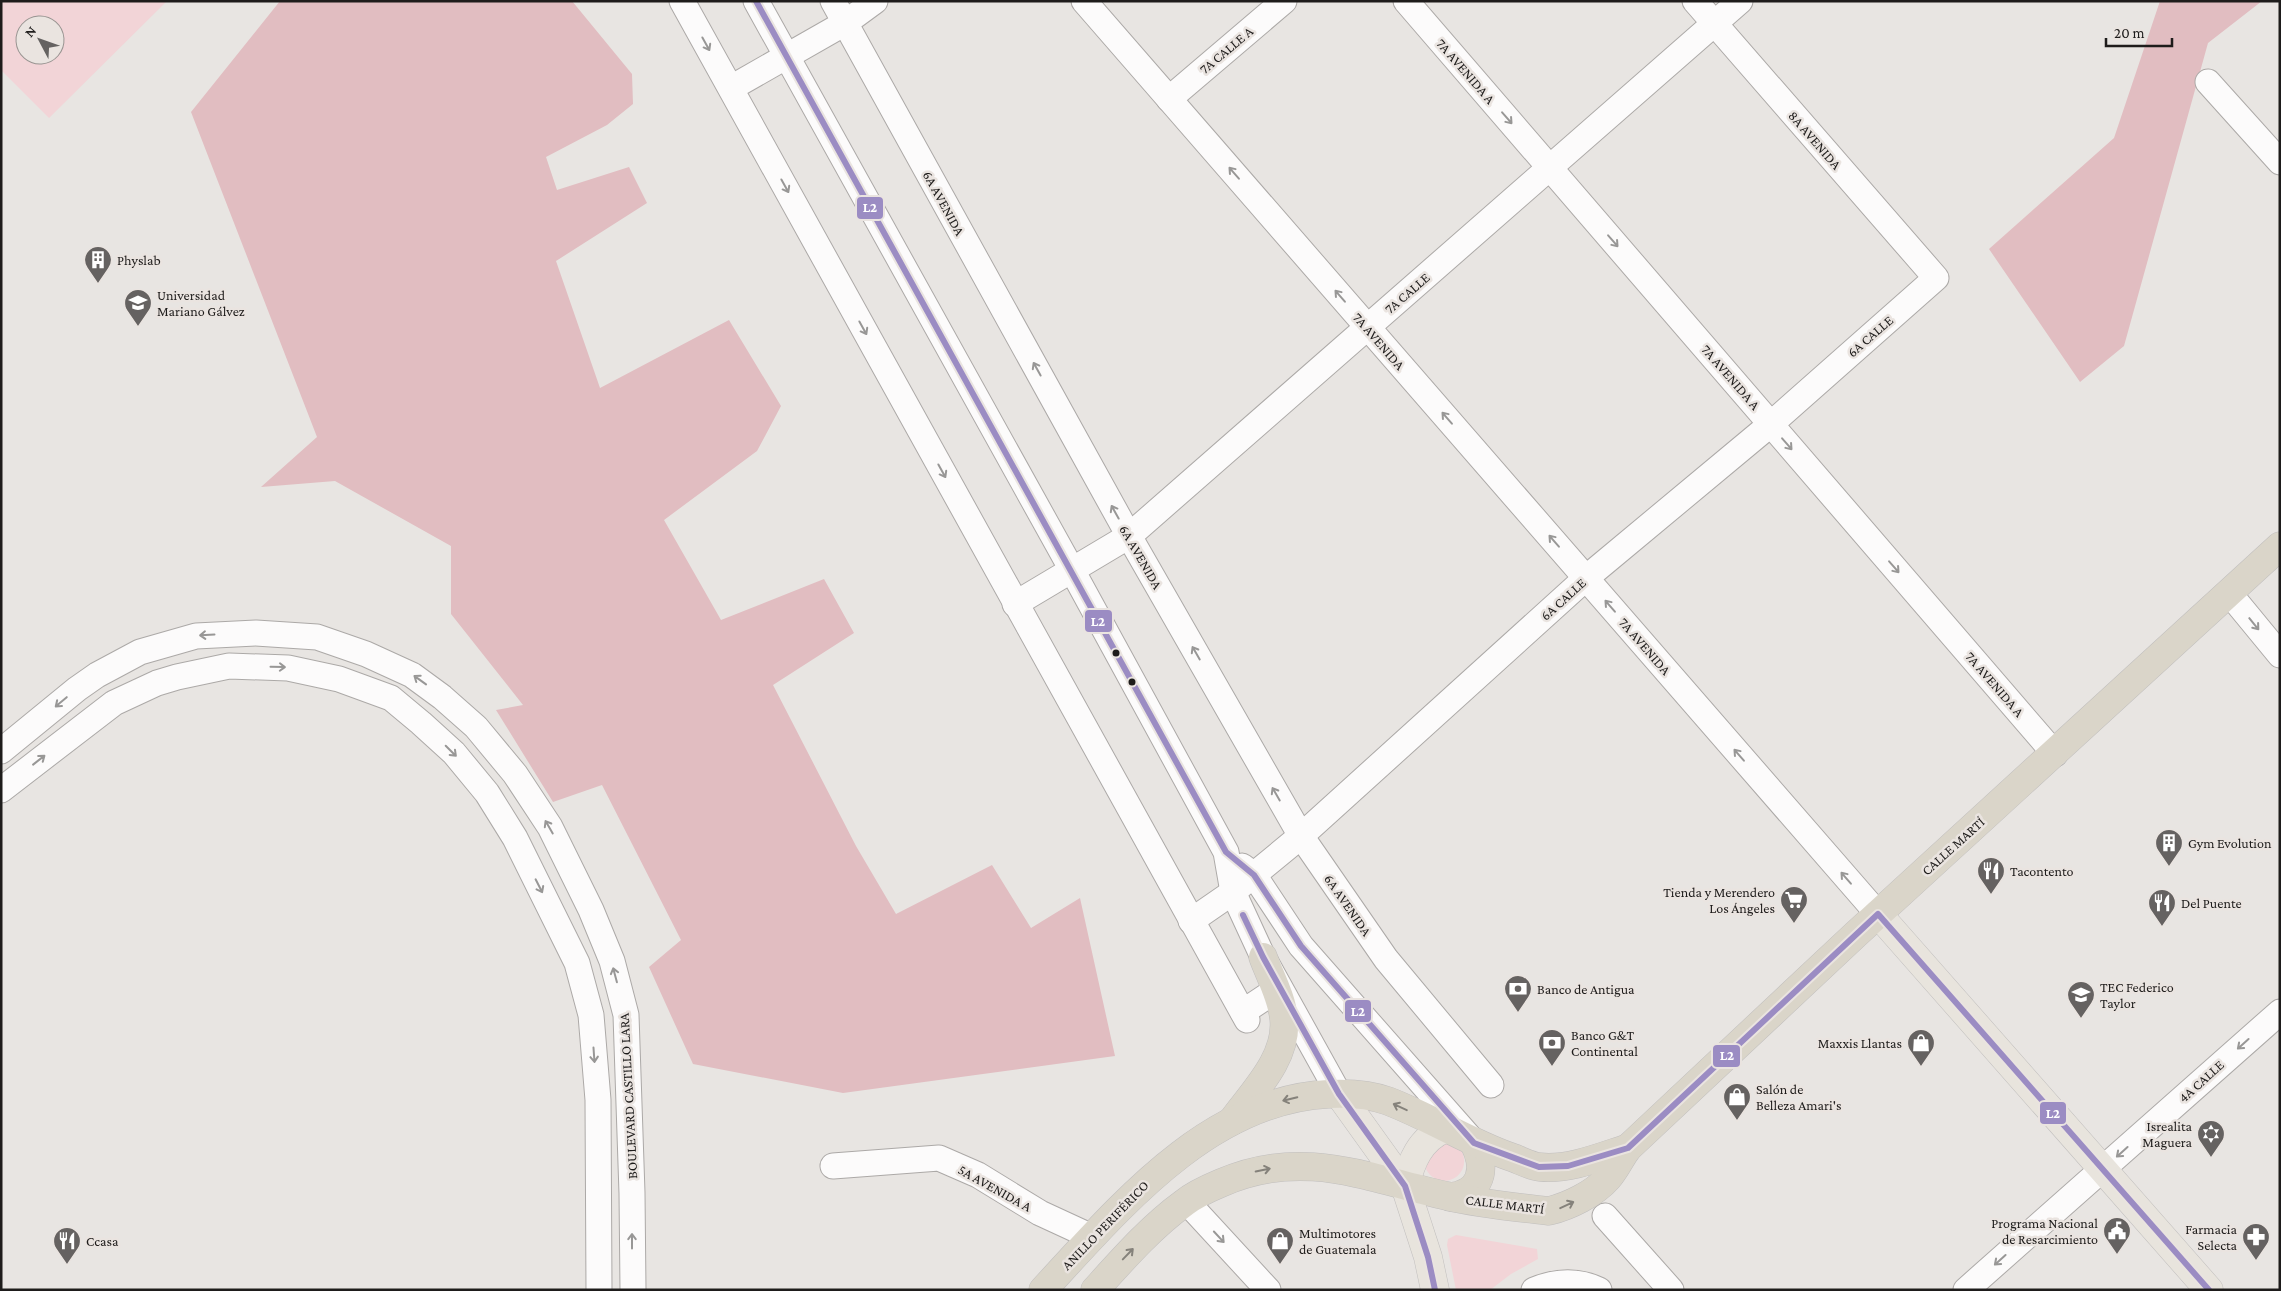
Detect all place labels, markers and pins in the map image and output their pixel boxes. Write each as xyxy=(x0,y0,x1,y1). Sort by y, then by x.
building icon: Physlab xyxy=(83,245,113,284)
place label: Physlab xyxy=(117,252,161,268)
place label: Universidad Mariano Gálvez xyxy=(157,287,245,319)
school or university icon: Universidad Mariano Gálvez xyxy=(123,288,153,327)
unlabelled marker xyxy=(1111,648,1121,658)
unlabelled marker xyxy=(1127,677,1137,687)
building icon: Gym Evolution xyxy=(2154,828,2184,867)
place label: Gym Evolution xyxy=(2188,835,2272,851)
restaurant icon: Tacontento xyxy=(1976,856,2006,895)
place label: Tacontento xyxy=(2010,863,2074,879)
place label: Tienda y Merendero Los Ángeles xyxy=(1663,884,1775,916)
supermarket icon: Tienda y Merendero Los Ángeles xyxy=(1779,885,1809,924)
restaurant icon: Del Puente xyxy=(2147,888,2177,927)
place label: Del Puente xyxy=(2181,895,2242,911)
bank icon: Banco de Antigua xyxy=(1503,974,1533,1013)
place label: TEC Federico Taylor xyxy=(2100,979,2174,1011)
school or university icon: TEC Federico Taylor xyxy=(2066,980,2096,1019)
place label: Banco de Antigua xyxy=(1537,981,1635,997)
place label: Banco G&T Continental xyxy=(1571,1027,1638,1059)
bank icon: Banco G&T Continental xyxy=(1537,1028,1567,1067)
shop icon: Maxxis Llantas xyxy=(1906,1028,1936,1067)
place label: Maxxis Llantas xyxy=(1818,1035,1902,1051)
place label: Salón de Belleza Amari's xyxy=(1756,1081,1841,1113)
shop icon: Salón de Belleza Amari's xyxy=(1722,1082,1752,1121)
place label: Isrealita Maguera xyxy=(2142,1118,2193,1150)
synagogue icon: Isrealita Maguera xyxy=(2196,1119,2226,1158)
place label: Programa Nacional de Resarcimiento xyxy=(1991,1215,2098,1247)
public building icon: Programa Nacional de Resarcimiento xyxy=(2102,1216,2132,1255)
place label: Farmacia Selecta xyxy=(2185,1221,2238,1253)
pharmacy icon: Farmacia Selecta xyxy=(2241,1222,2271,1261)
place label: Multimotores de Guatemala xyxy=(1299,1225,1377,1257)
restaurant icon: Ccasa xyxy=(52,1226,82,1265)
shop icon: Multimotores de Guatemala xyxy=(1265,1226,1295,1265)
place label: Ccasa xyxy=(86,1233,119,1249)

